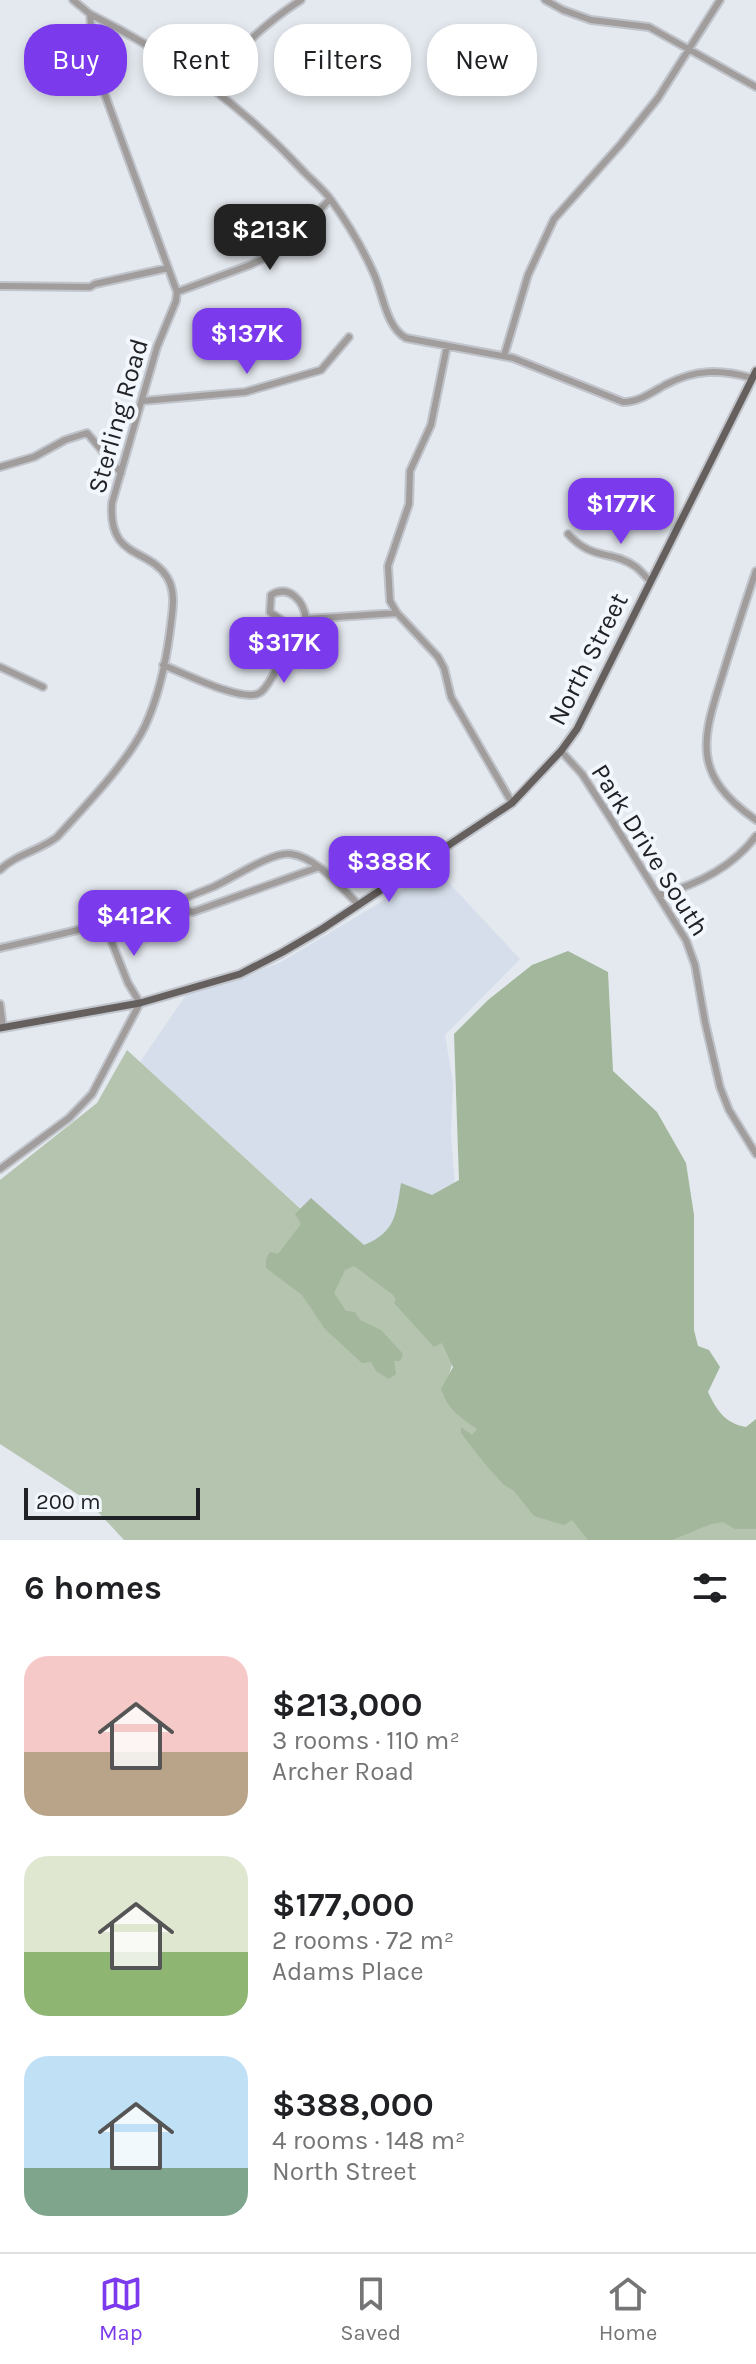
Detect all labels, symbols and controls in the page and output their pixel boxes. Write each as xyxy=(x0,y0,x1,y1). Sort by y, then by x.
chip: Buy xyxy=(24,24,127,96)
chip: Rent xyxy=(143,24,258,96)
chip: Filters xyxy=(274,24,411,96)
chip: New xyxy=(427,24,537,96)
pin: $213K xyxy=(214,204,326,272)
text: $213K xyxy=(232,214,308,245)
pin: $137K xyxy=(191,308,303,376)
text: $137K xyxy=(210,318,284,349)
street label: Sterling Road xyxy=(81,335,155,497)
pin: $177K xyxy=(565,478,677,546)
text: $177K xyxy=(586,488,656,519)
street label: North Street xyxy=(541,587,635,730)
pin: $317K xyxy=(228,617,340,685)
text: $317K xyxy=(247,627,321,658)
street label: Park Drive South xyxy=(585,758,715,942)
pin: $388K xyxy=(333,836,445,904)
text: $388K xyxy=(347,846,431,877)
pin: $412K xyxy=(78,890,190,958)
text: $412K xyxy=(96,900,172,931)
scale bar xyxy=(24,1484,200,1520)
text: 200 m xyxy=(36,1489,101,1515)
icon: filters xyxy=(688,1566,732,1610)
text: 6 homes xyxy=(24,1568,162,1608)
text: $213,000 xyxy=(272,1685,422,1725)
icon: home xyxy=(88,1688,184,1784)
text: 3 rooms · 110 m² xyxy=(272,1725,460,1756)
text: Archer Road xyxy=(272,1756,414,1787)
text: $177,000 xyxy=(272,1885,415,1925)
icon: home xyxy=(88,1888,184,1984)
text: 2 rooms · 72 m² xyxy=(272,1925,454,1956)
text: Adams Place xyxy=(272,1956,424,1987)
text: $388,000 xyxy=(272,2085,434,2125)
icon: home xyxy=(88,2088,184,2184)
text: 4 rooms · 148 m² xyxy=(272,2125,466,2156)
text: North Street xyxy=(272,2156,416,2187)
tab: Map xyxy=(99,2272,143,2346)
tab: Saved xyxy=(340,2272,401,2346)
tab: Home xyxy=(599,2272,657,2346)

